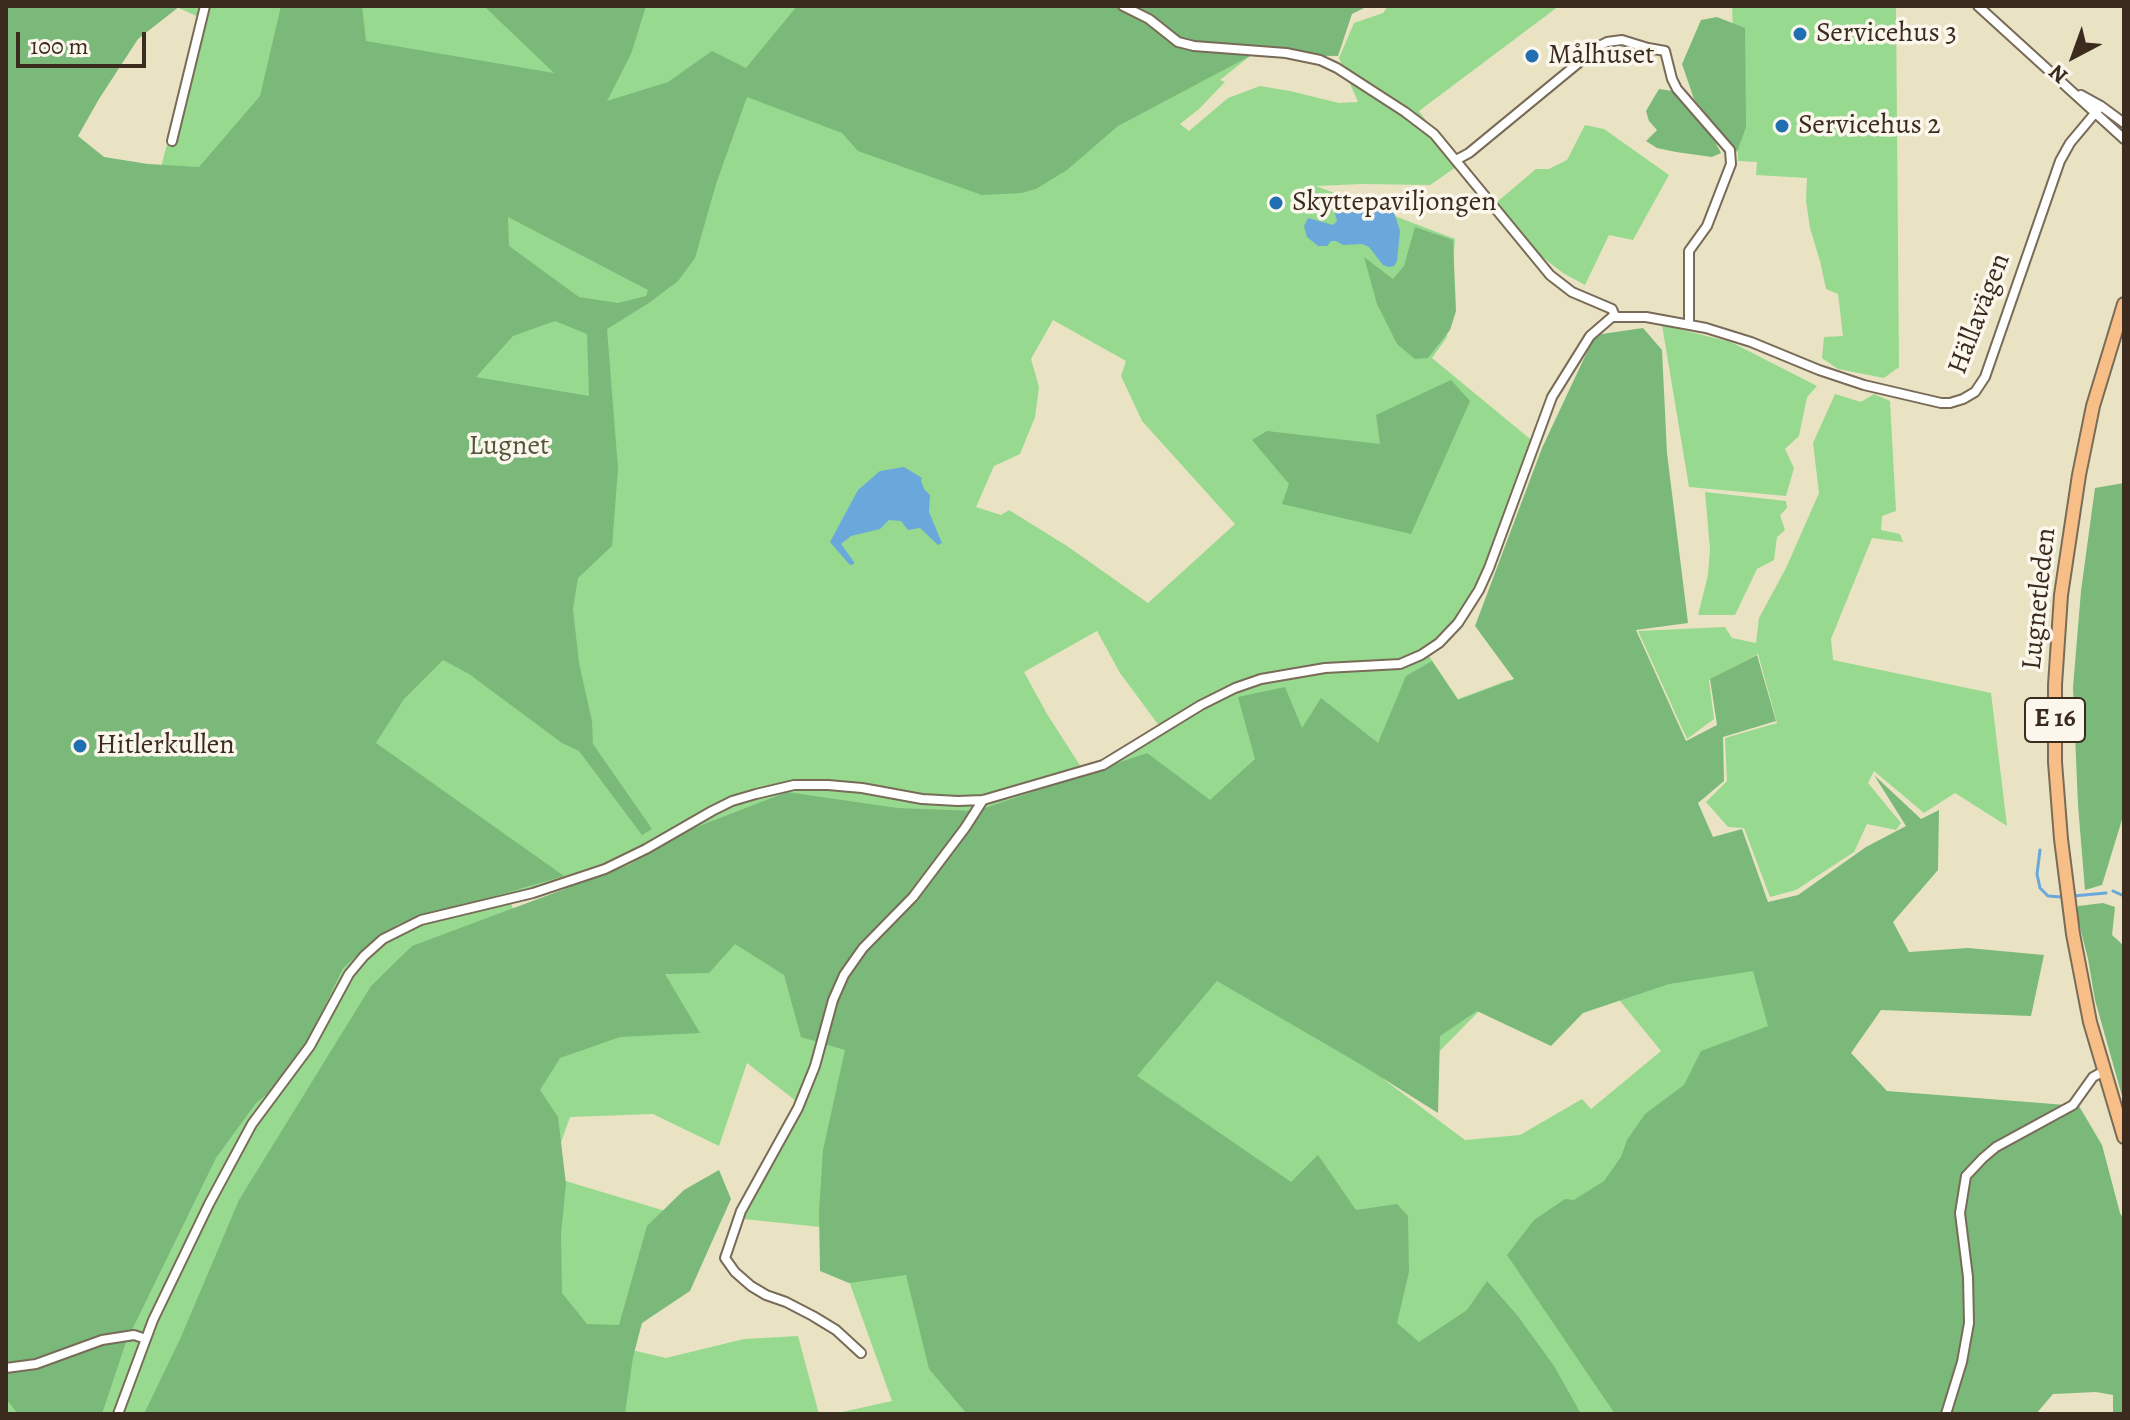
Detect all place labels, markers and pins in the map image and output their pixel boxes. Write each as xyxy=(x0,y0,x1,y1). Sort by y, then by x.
place label: Servicehus 3 xyxy=(1816,17,1957,51)
marker: Servicehus 3 xyxy=(1791,25,1809,43)
place label: Målhuset xyxy=(1548,39,1654,73)
marker: Målhuset xyxy=(1523,47,1541,65)
place label: Servicehus 2 xyxy=(1798,109,1941,143)
marker: Servicehus 2 xyxy=(1773,117,1791,135)
place label: Skyttepaviljongen xyxy=(1292,186,1497,220)
marker: Skyttepaviljongen xyxy=(1267,194,1285,212)
place label: Hitlerkullen xyxy=(96,729,235,763)
marker: Hitlerkullen xyxy=(71,737,89,755)

